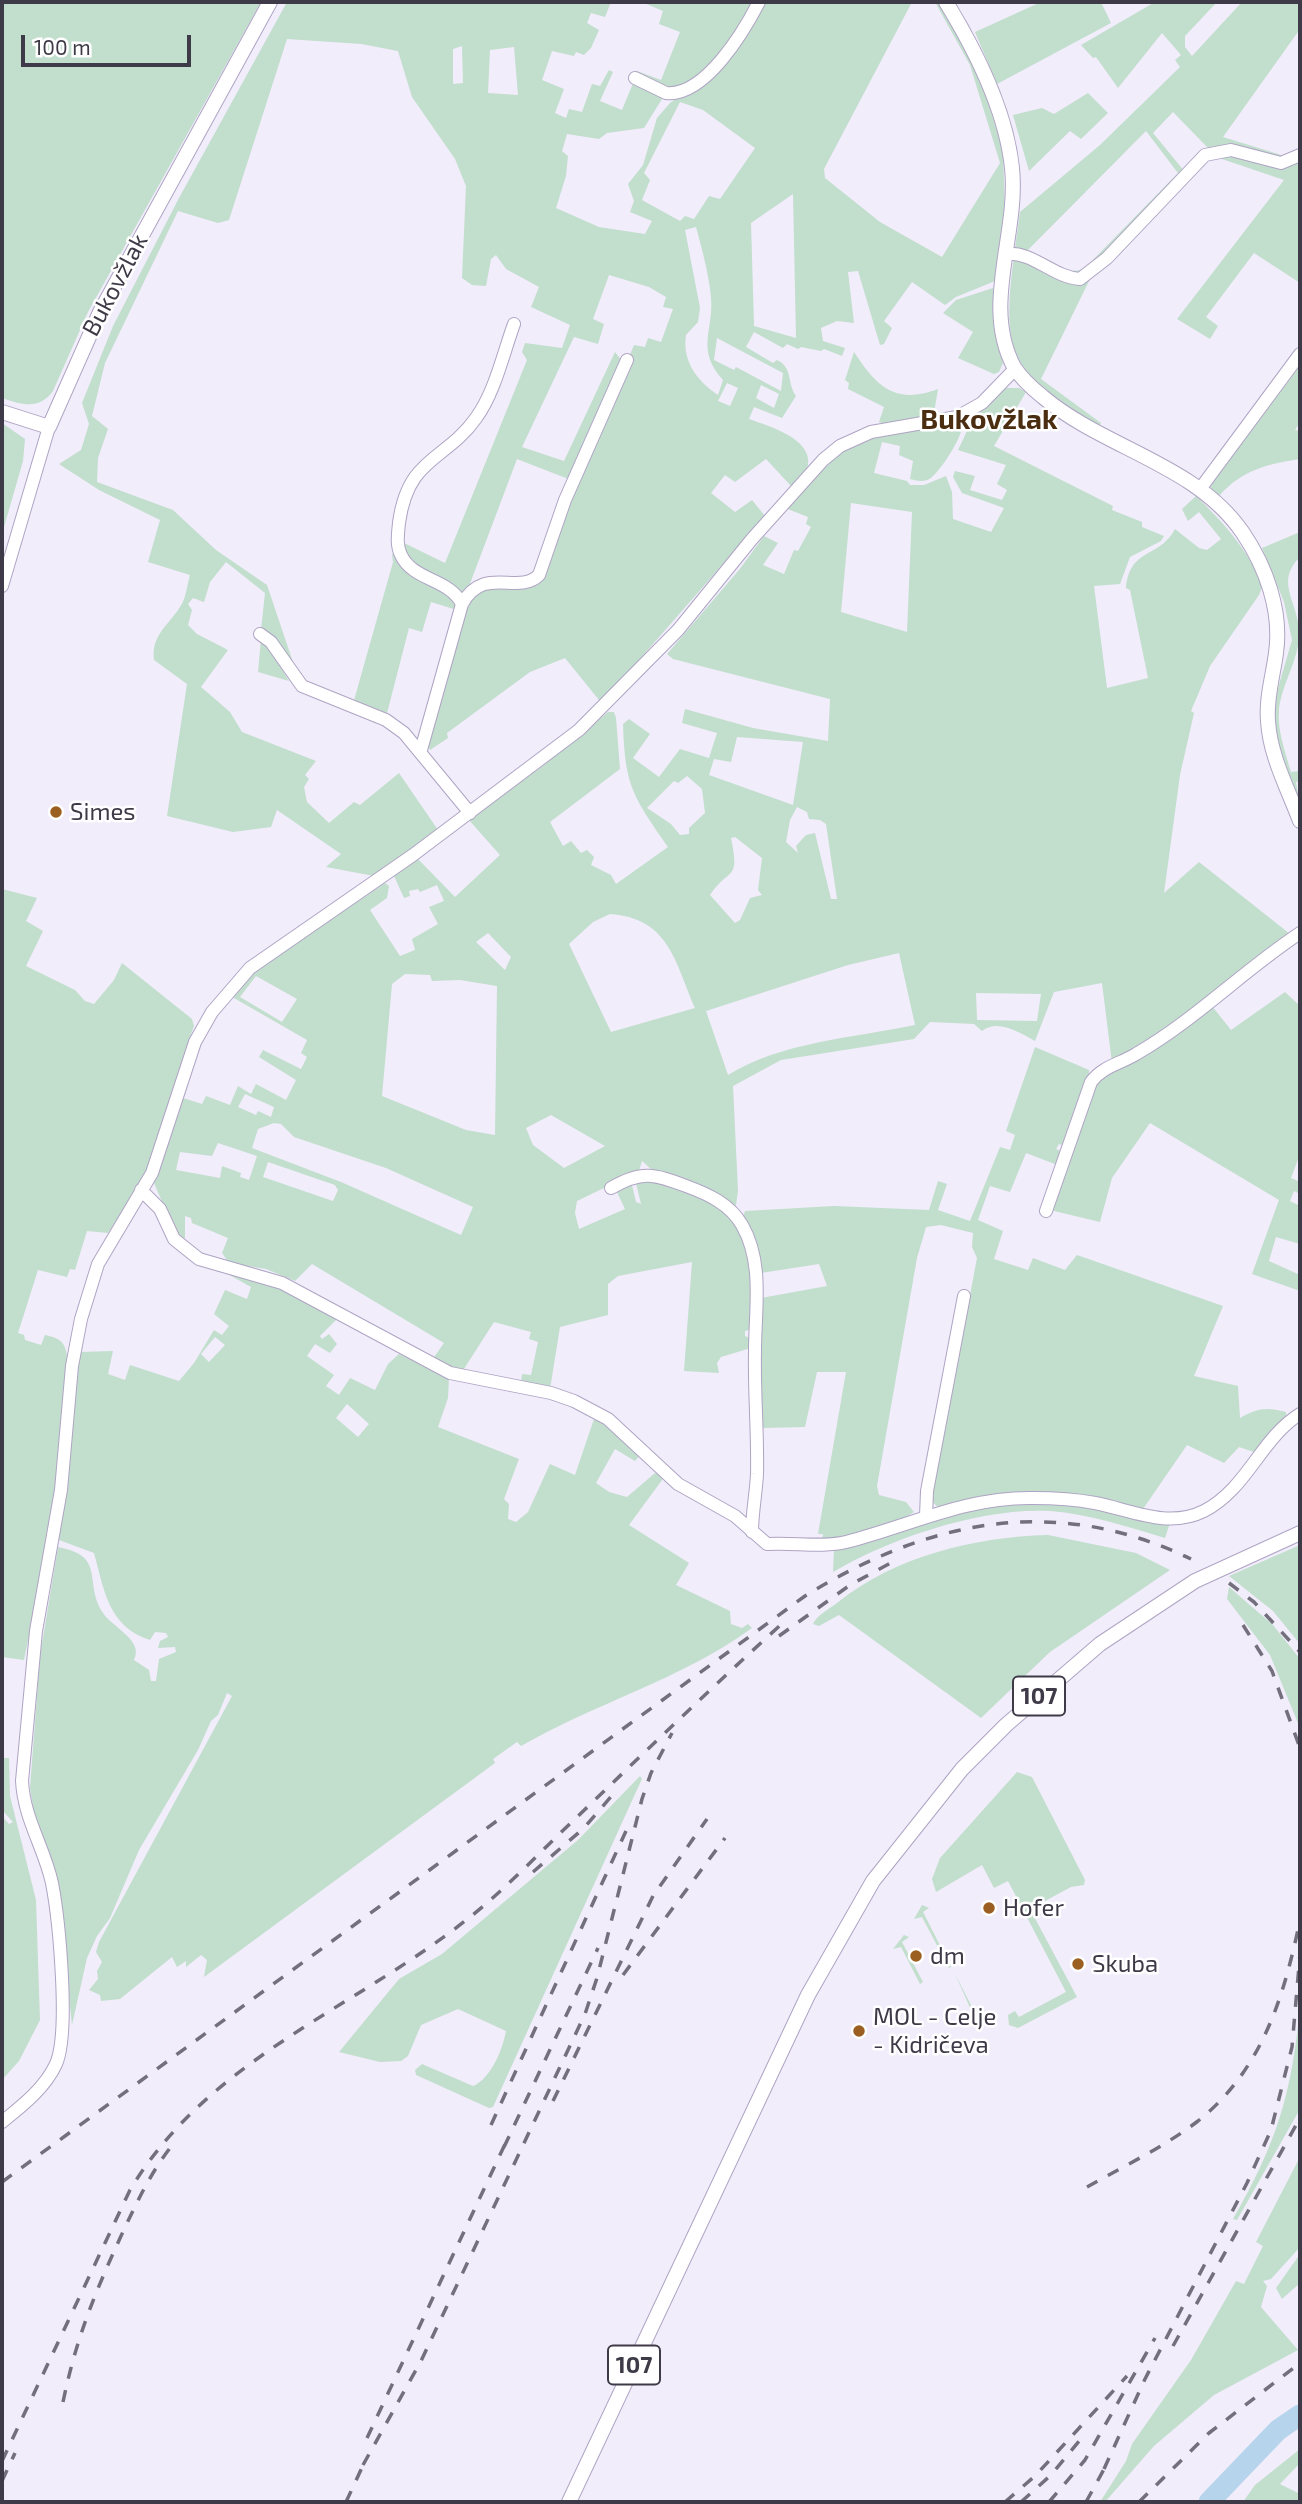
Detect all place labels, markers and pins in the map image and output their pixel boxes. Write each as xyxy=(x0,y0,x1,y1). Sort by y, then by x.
place label: Simes xyxy=(70,798,136,826)
marker: Simes xyxy=(48,804,64,820)
place label: Hofer xyxy=(1003,1894,1064,1922)
marker: Hofer xyxy=(981,1900,997,1916)
place label: dm xyxy=(930,1942,965,1970)
marker: dm xyxy=(908,1948,924,1964)
place label: Skuba xyxy=(1092,1950,1158,1978)
marker: Skuba xyxy=(1070,1956,1086,1972)
place label: MOL - Celje - Kidričeva xyxy=(873,2003,996,2059)
marker: MOL - Celje - Kidričeva xyxy=(851,2023,867,2039)

